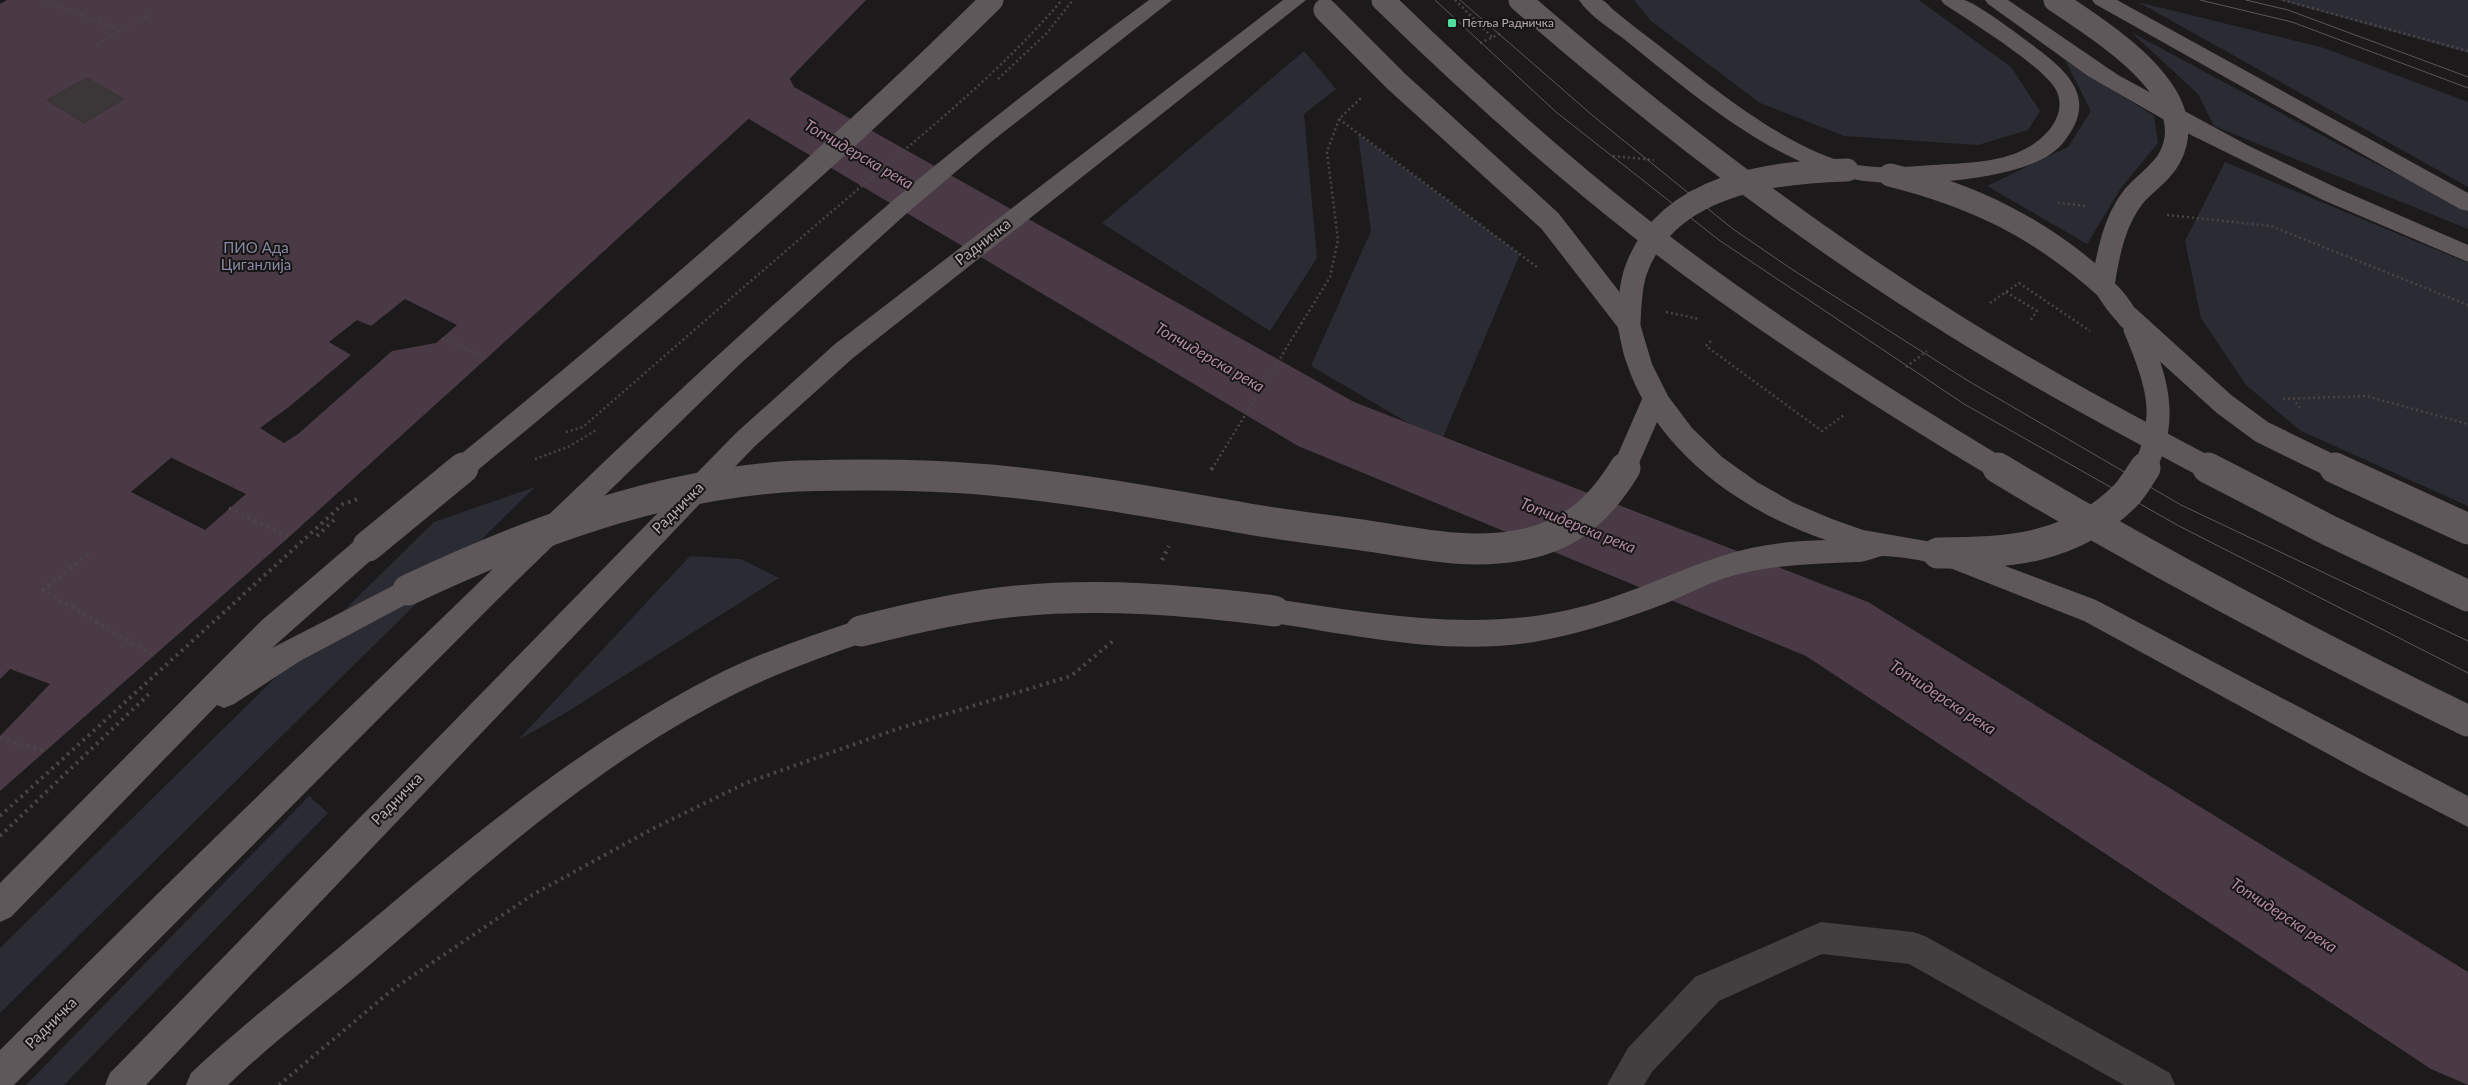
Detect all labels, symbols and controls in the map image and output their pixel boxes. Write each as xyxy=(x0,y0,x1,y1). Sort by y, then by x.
place label: Петља Радничка xyxy=(1462,15,1554,30)
marker: Петља Радничка xyxy=(1446,17,1458,29)
water label: Топчидерска река xyxy=(801,115,917,193)
street label: Радничка xyxy=(951,214,1014,268)
park label: ПИО Ада Циганлија xyxy=(221,238,291,273)
water label: Топчидерска река xyxy=(1152,318,1268,396)
street label: Радничка xyxy=(648,478,707,537)
water label: Топчидерска река xyxy=(1518,493,1639,556)
water label: Топчидерска река xyxy=(1887,655,2000,738)
street label: Радничка xyxy=(367,768,426,828)
water label: Топчидерска река xyxy=(2228,873,2341,956)
street label: Радничка xyxy=(21,993,80,1052)

